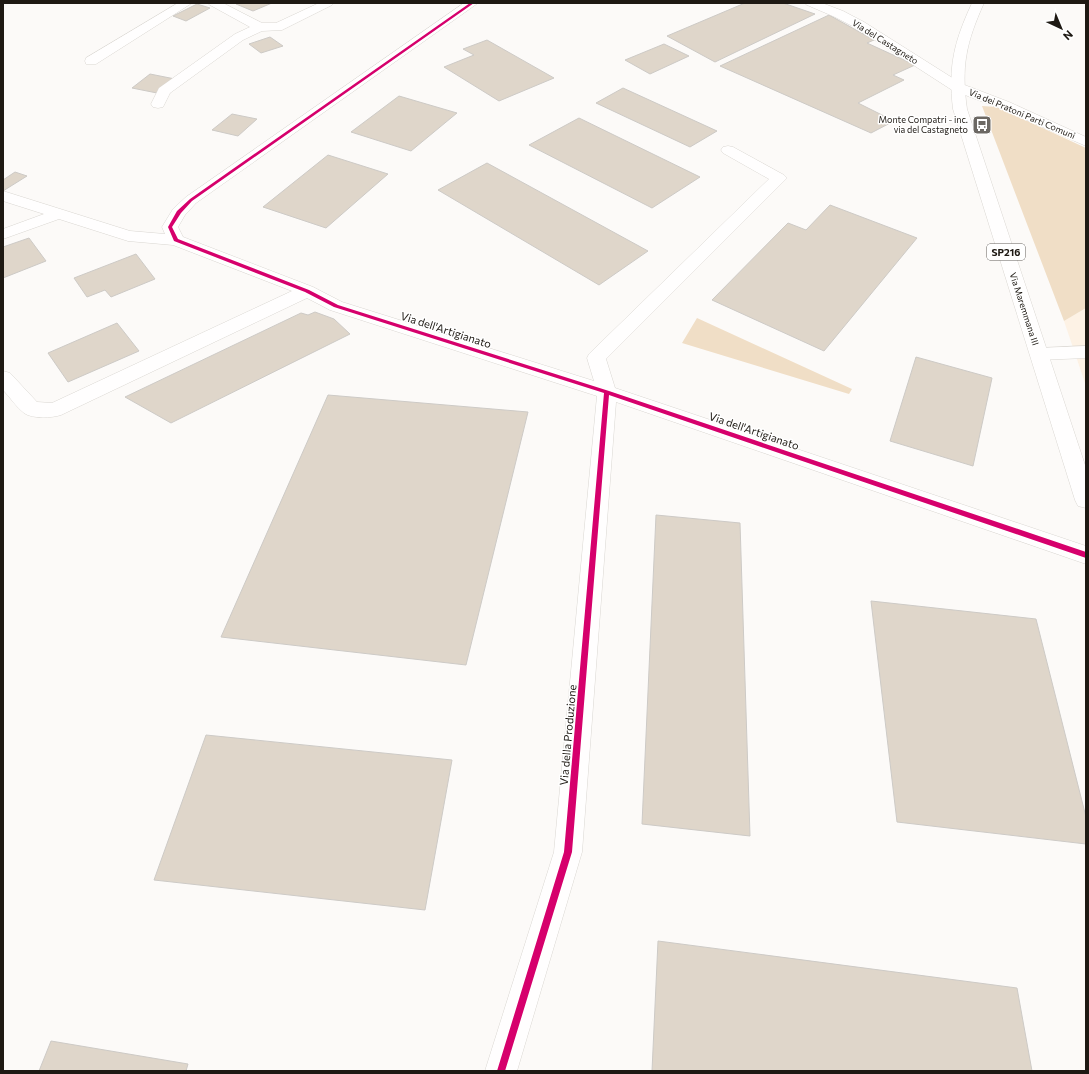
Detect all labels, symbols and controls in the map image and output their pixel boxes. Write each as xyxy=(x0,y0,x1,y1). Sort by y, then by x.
north arrow xyxy=(1041,8,1081,48)
street label: Via del Castagneto xyxy=(850,17,920,66)
text: N xyxy=(1061,28,1076,43)
street label: Via dei Pratoni Parti Comuni xyxy=(967,86,1077,141)
place label: Monte Compatri - inc. via del Castagneto xyxy=(878,114,968,135)
bus stop icon: Monte Compatri - inc. via del Castagneto xyxy=(971,114,993,136)
road number: SP216 xyxy=(987,244,1025,260)
street label: Via Maremmana III xyxy=(1008,271,1041,347)
street label: Via dell'Artigianato xyxy=(399,309,494,350)
street label: Via dell'Artigianato xyxy=(707,409,801,452)
street label: Via della Produzione xyxy=(557,684,578,786)

